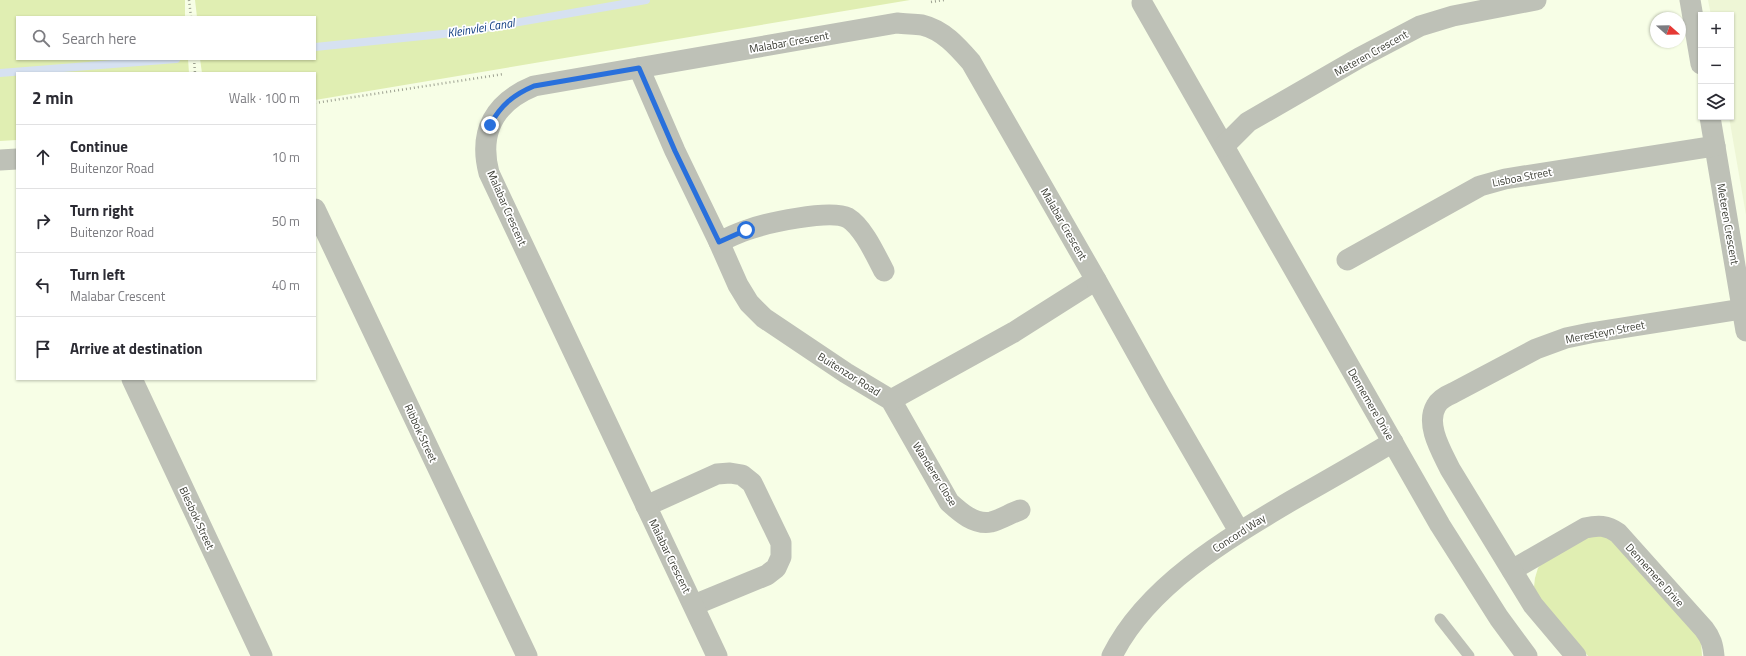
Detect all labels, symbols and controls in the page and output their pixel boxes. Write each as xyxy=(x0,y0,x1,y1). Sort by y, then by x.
north arrow xyxy=(1650,12,1686,48)
map controls xyxy=(1698,12,1734,120)
button: + xyxy=(1698,12,1734,48)
water label: Kleinvlei Canal xyxy=(446,13,517,42)
search box xyxy=(16,16,316,60)
street label: Meteren Crescent xyxy=(1331,26,1411,80)
icon: search xyxy=(30,27,52,49)
text: Search here xyxy=(62,27,136,50)
street label: Malabar Crescent xyxy=(748,27,830,57)
button: − xyxy=(1698,48,1734,84)
button: layers xyxy=(1698,84,1734,120)
text: 2 min xyxy=(32,85,73,111)
text: Walk · 100 m xyxy=(229,88,300,108)
route end xyxy=(481,116,499,134)
text: Continue xyxy=(70,135,128,158)
icon: ahead xyxy=(32,146,54,168)
text: 10 m xyxy=(272,147,300,167)
text: Buitenzor Road xyxy=(70,158,154,178)
street label: Lisboa Street xyxy=(1491,163,1553,191)
street label: Malabar Crescent xyxy=(483,168,531,248)
street label: Meteren Crescent xyxy=(1713,182,1743,266)
street label: Malabar Crescent xyxy=(1037,185,1091,263)
text: Turn right xyxy=(70,199,134,222)
icon: right xyxy=(32,210,54,232)
text: 50 m xyxy=(272,211,300,231)
route start xyxy=(737,221,755,239)
text: Buitenzor Road xyxy=(70,222,154,242)
text: Turn left xyxy=(70,263,125,286)
icon: left xyxy=(32,274,54,296)
text: 40 m xyxy=(272,275,300,295)
text: Malabar Crescent xyxy=(70,286,165,306)
street label: Meresteyn Street xyxy=(1564,316,1646,348)
text: Arrive at destination xyxy=(70,337,203,360)
icon: arrive xyxy=(32,338,54,360)
street label: Buitenzor Road xyxy=(815,348,884,400)
street label: Dennemere Drive xyxy=(1344,365,1398,443)
street label: Ribbok Street xyxy=(401,401,442,465)
street label: Wanderer Close xyxy=(909,439,961,510)
street label: Blesbok Street xyxy=(175,484,219,552)
street label: Concord Way xyxy=(1209,509,1269,556)
street label: Malabar Crescent xyxy=(645,516,695,596)
street label: Dennemere Drive xyxy=(1622,540,1688,611)

